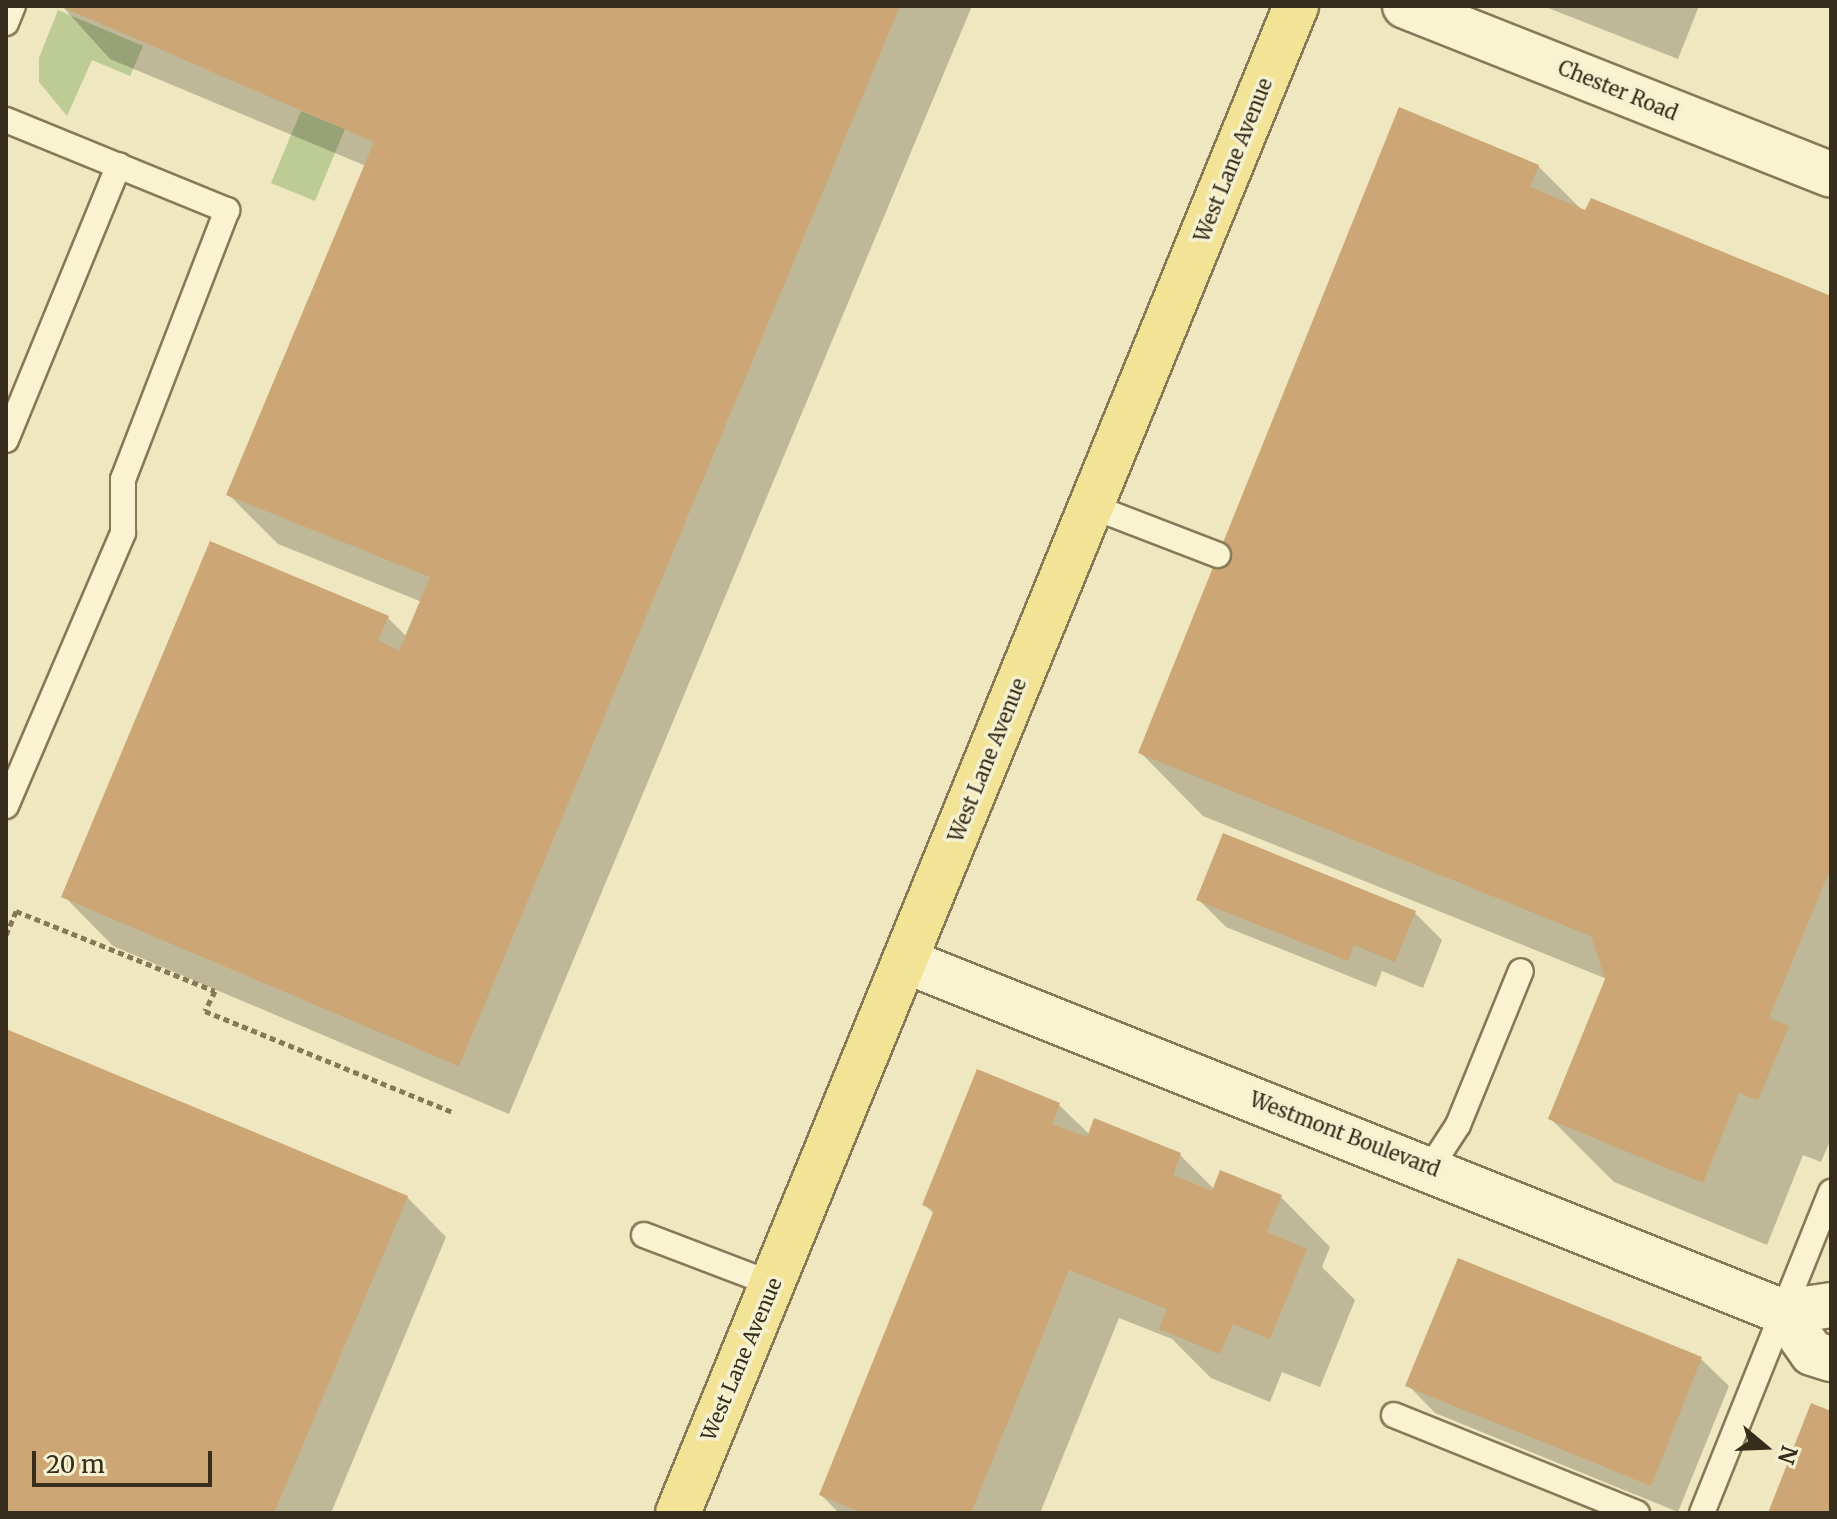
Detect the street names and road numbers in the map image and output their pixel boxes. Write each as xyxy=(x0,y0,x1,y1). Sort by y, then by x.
street label: Chester Road xyxy=(1555,55,1681,125)
street label: West Lane Avenue xyxy=(1189,75,1277,245)
street label: West Lane Avenue xyxy=(943,675,1031,845)
street label: Westmont Boulevard xyxy=(1247,1087,1443,1181)
street label: West Lane Avenue xyxy=(696,1274,786,1444)

